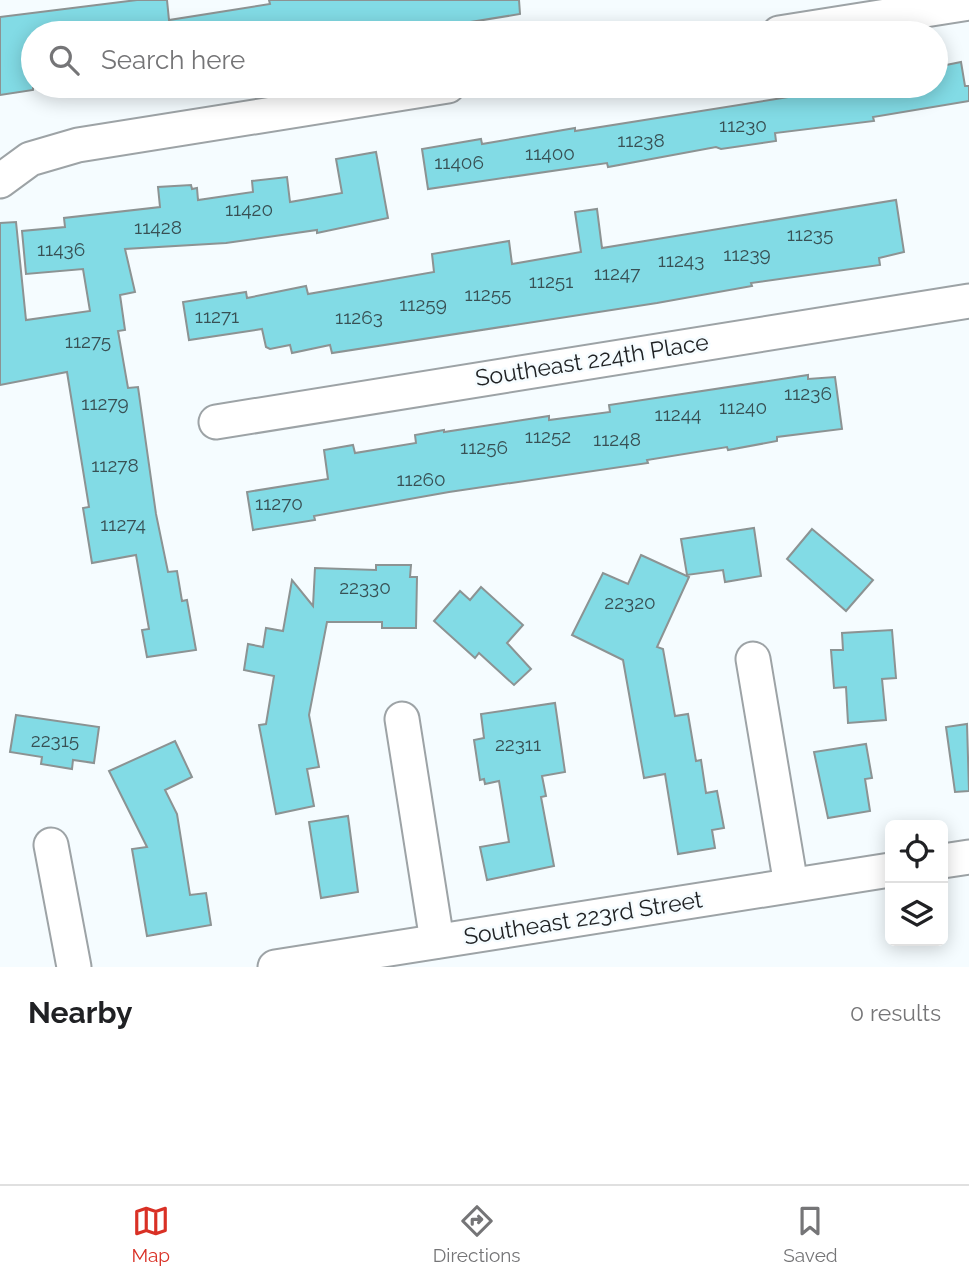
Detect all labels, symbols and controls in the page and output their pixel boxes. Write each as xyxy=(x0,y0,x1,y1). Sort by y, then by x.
search box xyxy=(21,21,948,98)
icon: search xyxy=(45,41,83,79)
text: Search here xyxy=(101,45,245,75)
house number: 11230 xyxy=(719,114,767,136)
house number: 11238 xyxy=(617,129,665,151)
house number: 11400 xyxy=(525,142,575,164)
house number: 11406 xyxy=(434,151,484,173)
house number: 11420 xyxy=(225,198,273,220)
house number: 11428 xyxy=(134,216,182,238)
house number: 11235 xyxy=(787,223,833,245)
house number: 11436 xyxy=(37,238,85,260)
house number: 11239 xyxy=(723,243,771,265)
house number: 11243 xyxy=(658,249,704,271)
house number: 11247 xyxy=(594,262,640,284)
house number: 11251 xyxy=(529,270,573,292)
house number: 11255 xyxy=(465,283,511,305)
house number: 11259 xyxy=(399,293,447,315)
house number: 11271 xyxy=(195,305,239,327)
house number: 11263 xyxy=(335,306,383,328)
street label: Southeast 224th Place xyxy=(473,328,710,391)
house number: 11275 xyxy=(65,330,111,352)
house number: 11236 xyxy=(784,382,832,404)
house number: 11279 xyxy=(81,392,129,414)
house number: 11240 xyxy=(719,396,767,418)
house number: 11244 xyxy=(655,403,701,425)
house number: 11252 xyxy=(525,425,571,447)
house number: 11248 xyxy=(593,428,641,450)
house number: 11256 xyxy=(460,436,508,458)
house number: 11278 xyxy=(91,454,139,476)
house number: 11260 xyxy=(396,468,446,490)
house number: 11270 xyxy=(255,492,303,514)
house number: 11274 xyxy=(100,513,146,535)
house number: 22330 xyxy=(339,576,391,598)
house number: 22320 xyxy=(604,591,656,613)
house number: 22315 xyxy=(31,729,79,751)
house number: 22311 xyxy=(495,733,541,755)
map controls xyxy=(885,820,948,946)
button: locate xyxy=(885,820,948,883)
button: layers xyxy=(885,883,948,946)
street label: Southeast 223rd Street xyxy=(462,885,704,950)
text: Nearby xyxy=(28,995,132,1030)
text: 0 results xyxy=(850,999,941,1026)
tab: Map xyxy=(131,1202,170,1266)
tab: Directions xyxy=(433,1202,521,1266)
tab: Saved xyxy=(783,1202,838,1266)

